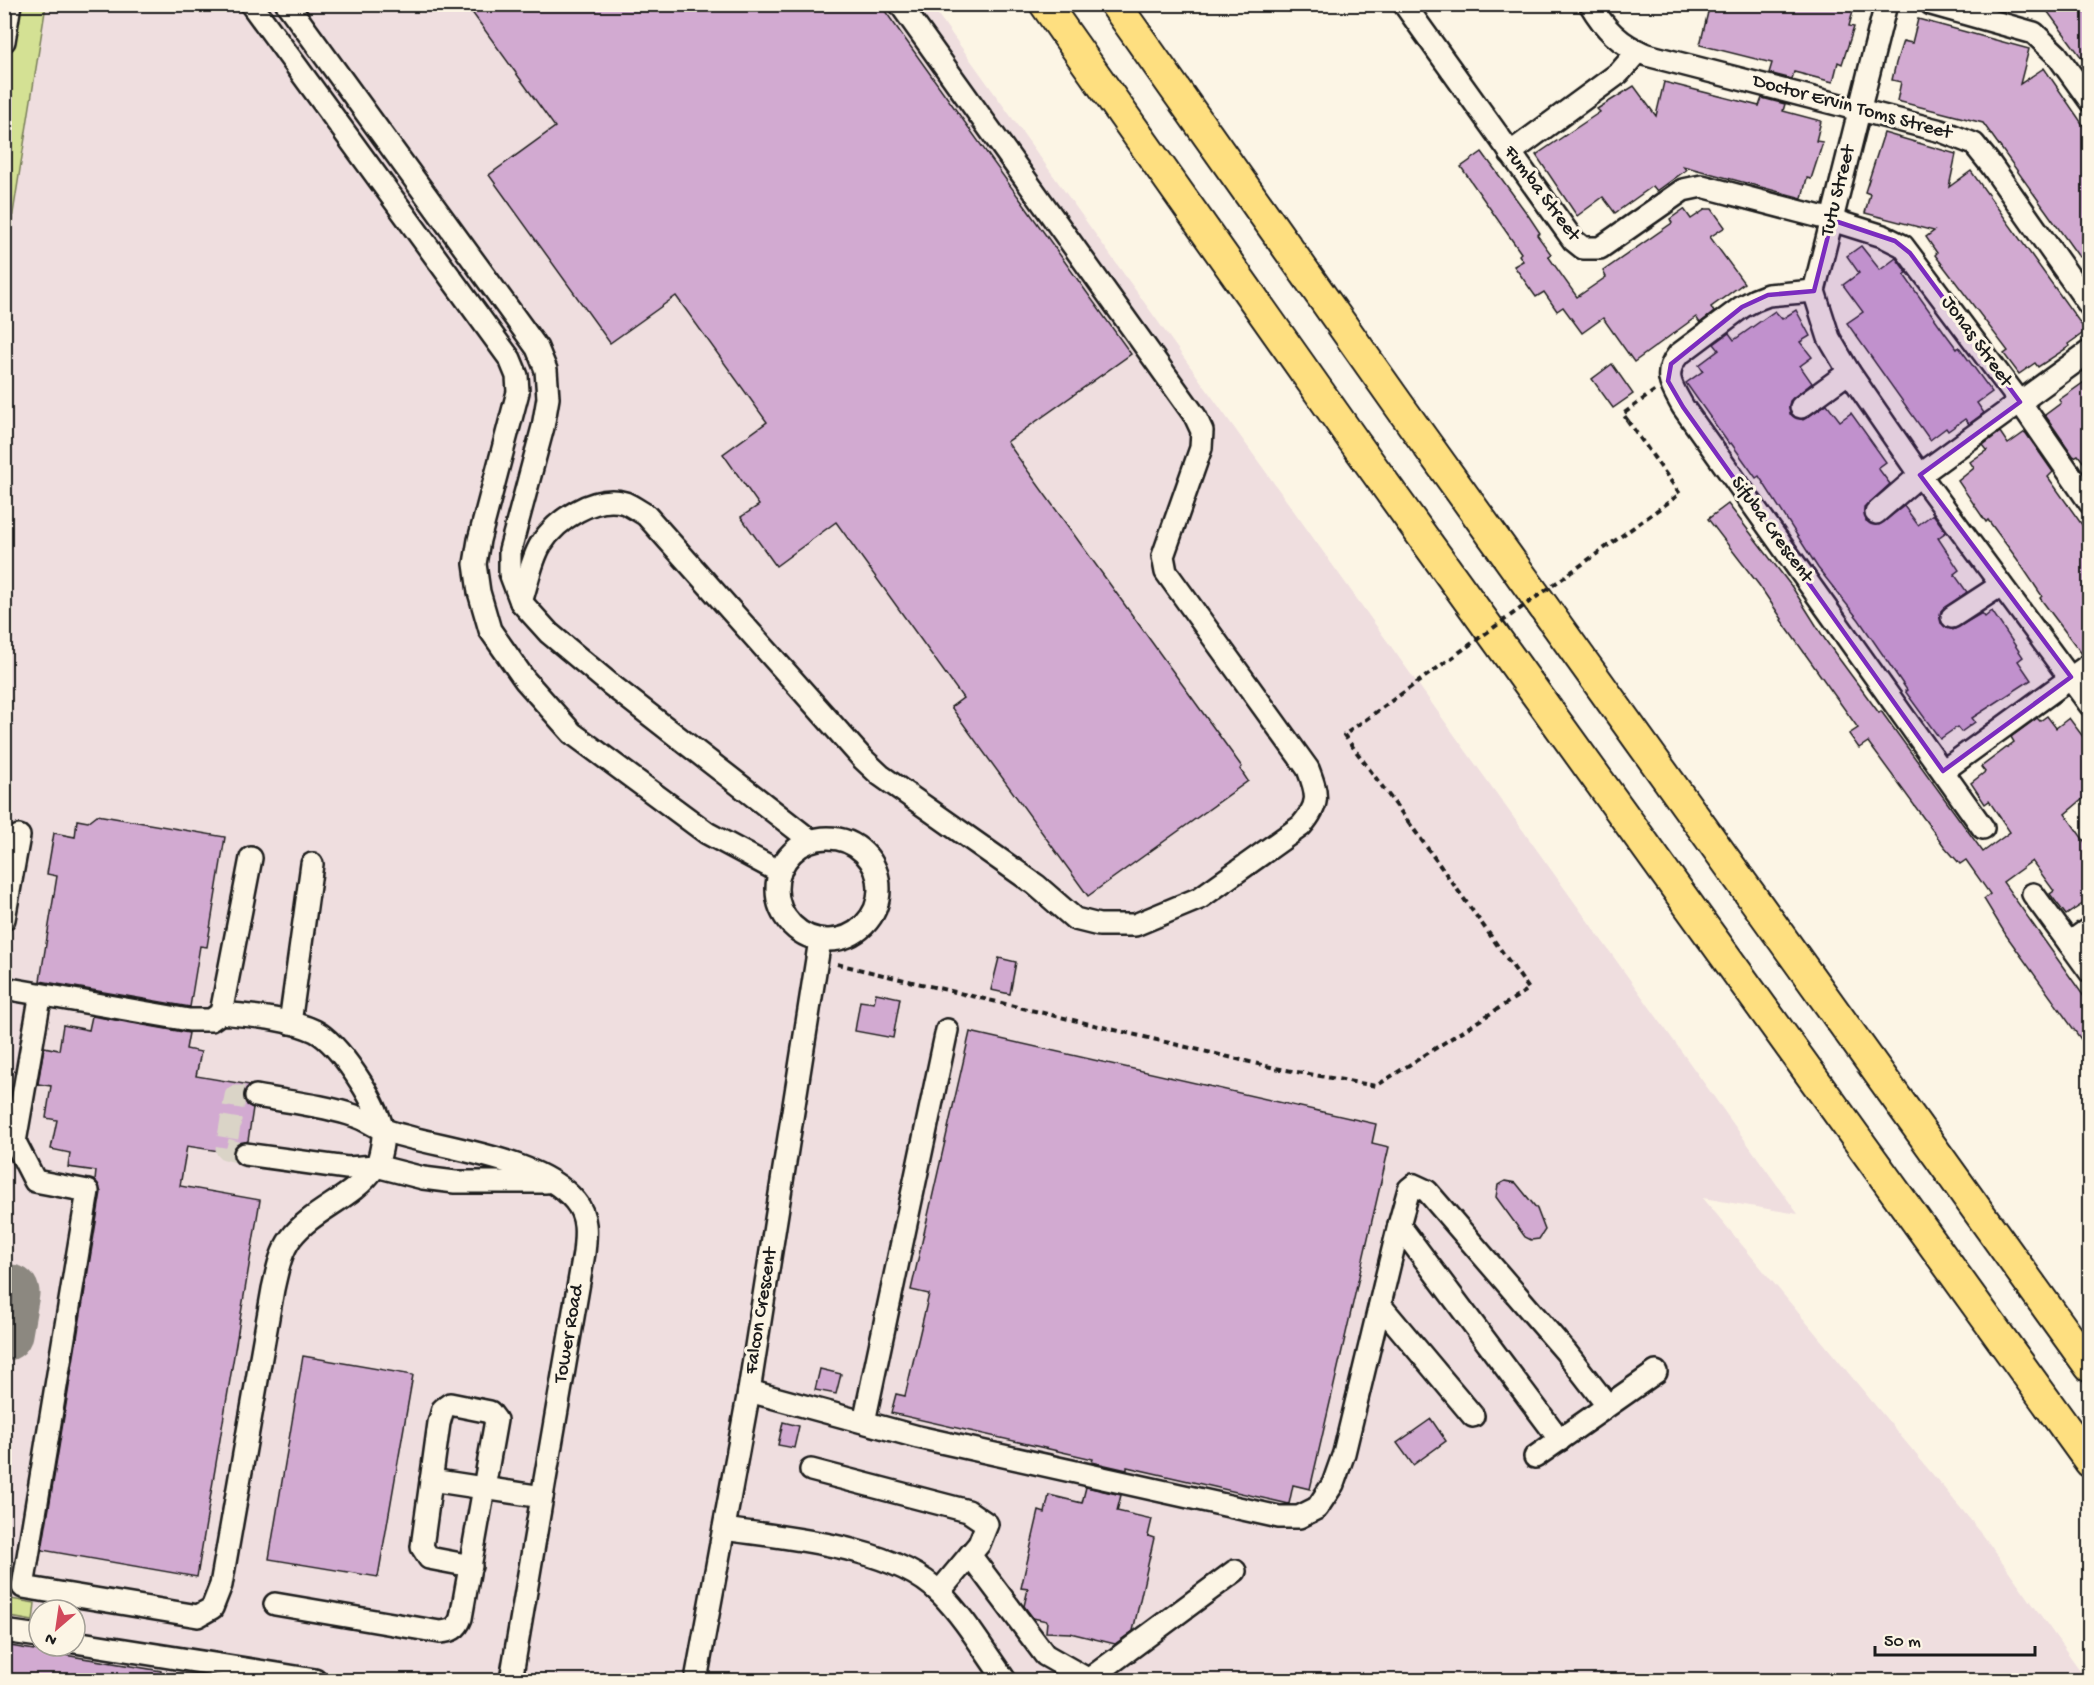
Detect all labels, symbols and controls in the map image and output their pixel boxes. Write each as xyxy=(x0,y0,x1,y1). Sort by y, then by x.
street label: Doctor Ervin Toms Street xyxy=(1748,70,1956,146)
street label: Fumba Street xyxy=(1497,141,1585,248)
street label: Tutu Street xyxy=(1816,141,1862,240)
street label: Jonas Street xyxy=(1935,292,2018,394)
street label: Sifuba Crescent xyxy=(1725,472,1818,589)
street label: Falcon Crescent xyxy=(741,1244,784,1377)
street label: Tower Road xyxy=(550,1281,590,1386)
north arrow xyxy=(27,1598,87,1658)
scale bar xyxy=(1875,1619,2036,1657)
text: N xyxy=(42,1627,61,1649)
text: 50 m xyxy=(1884,1632,1921,1653)

